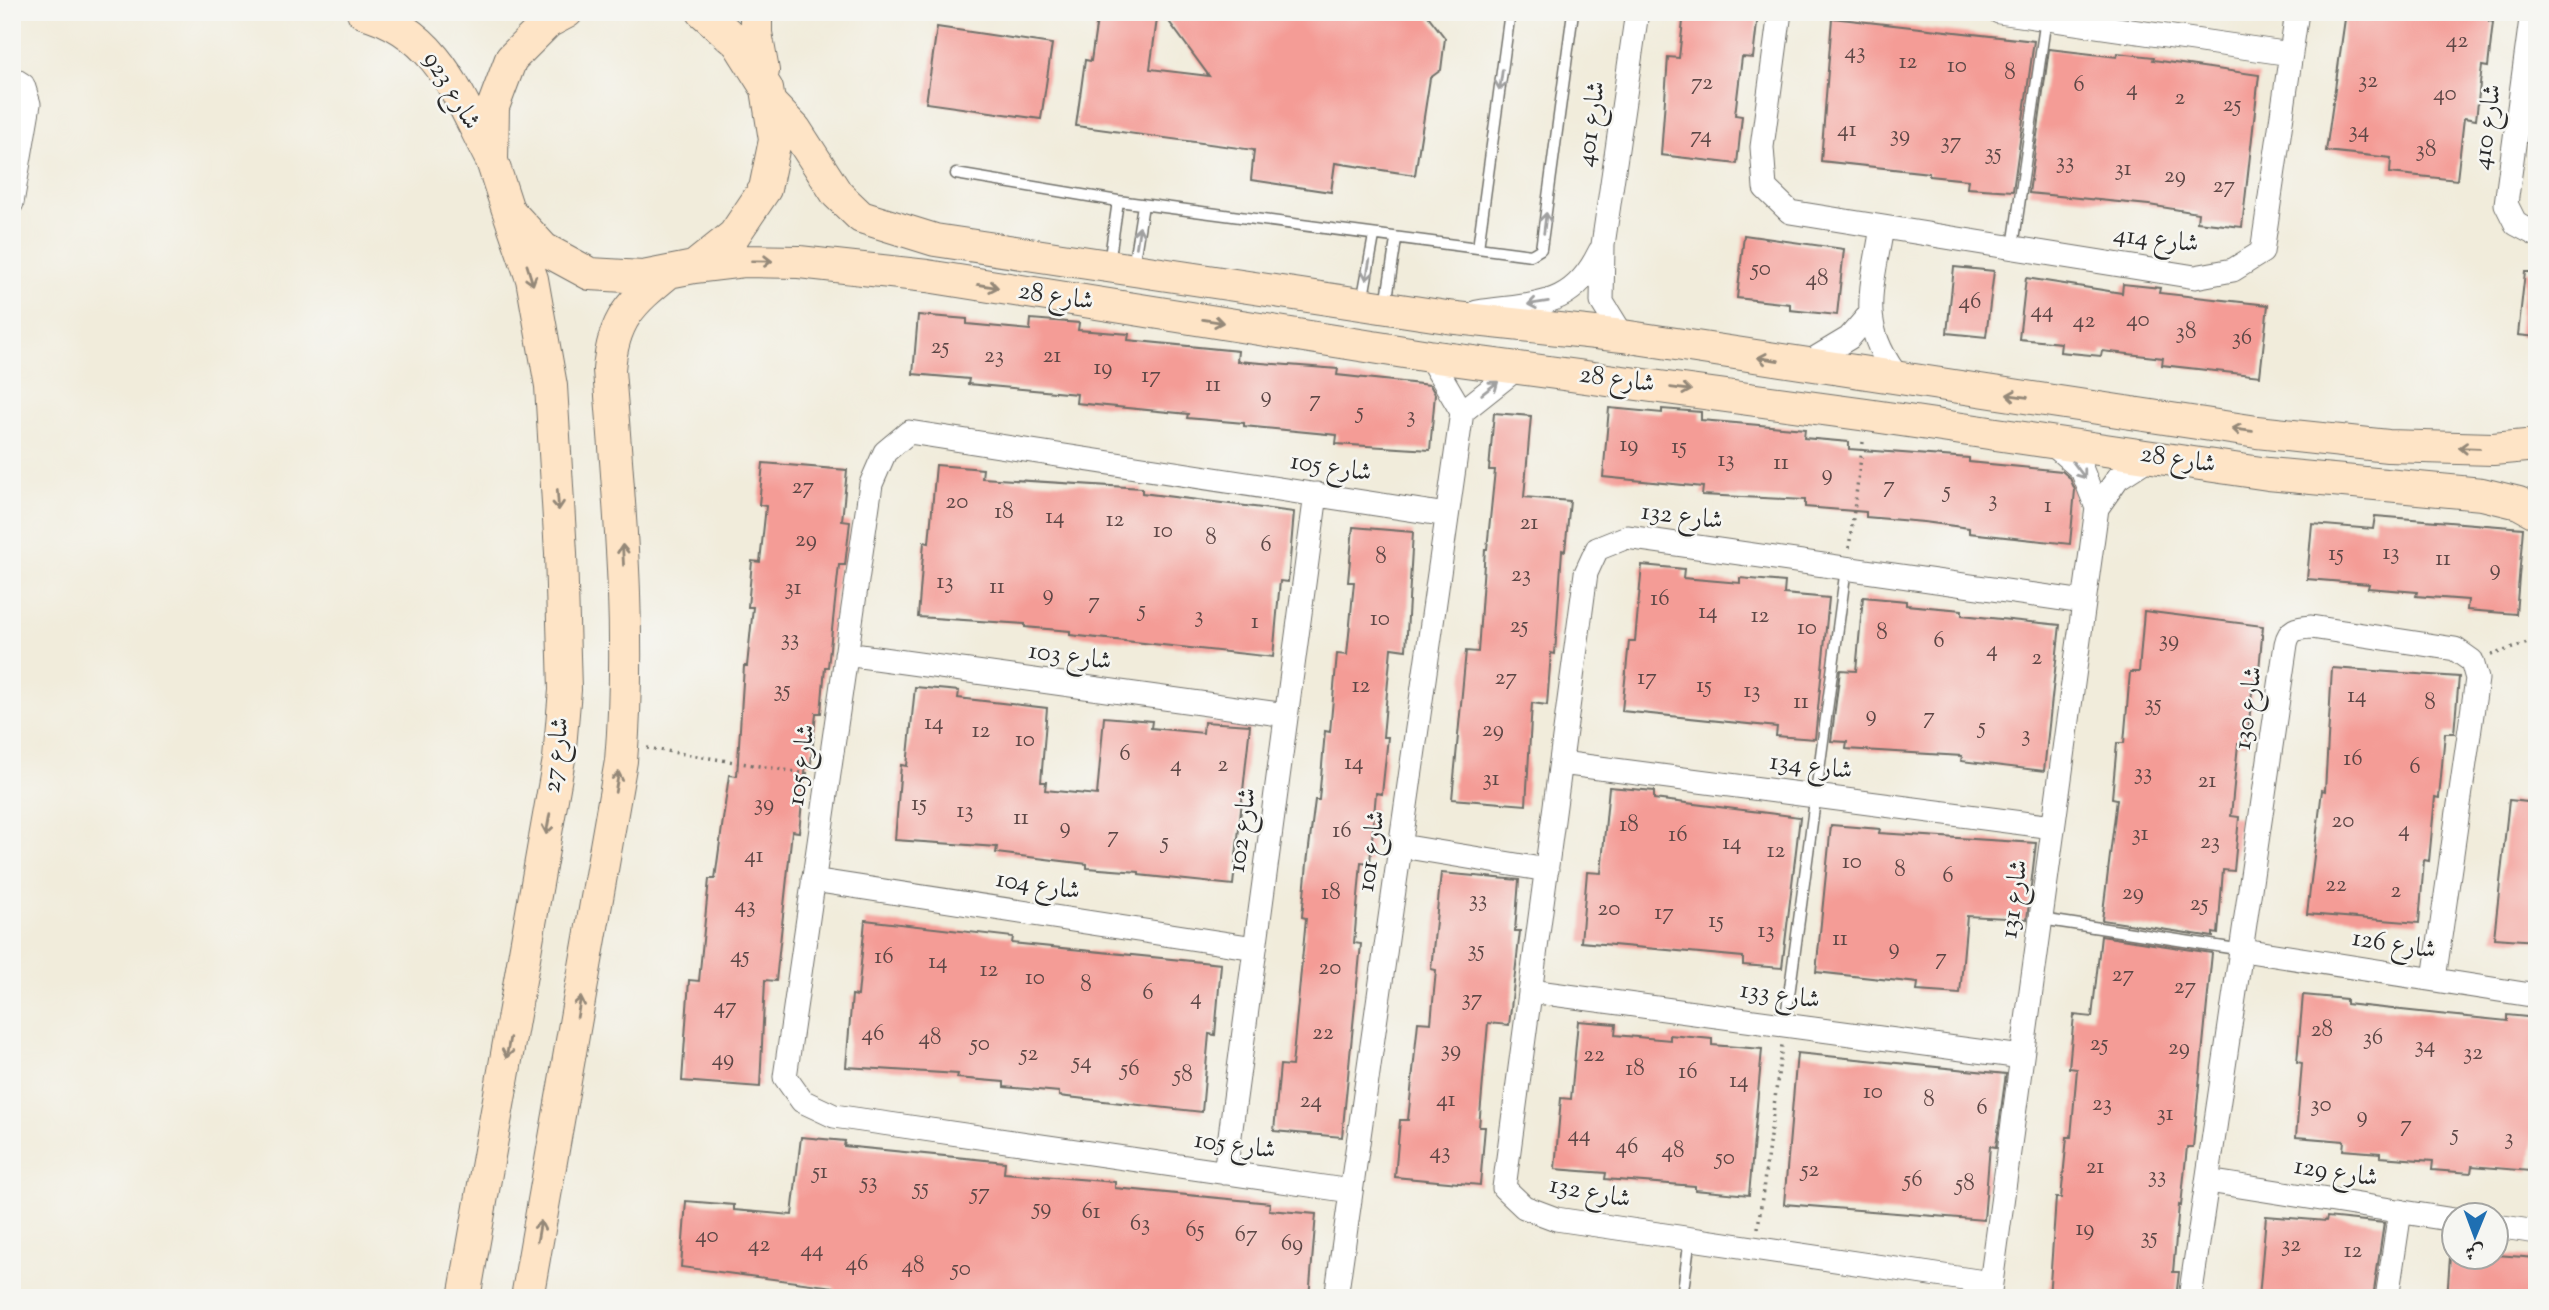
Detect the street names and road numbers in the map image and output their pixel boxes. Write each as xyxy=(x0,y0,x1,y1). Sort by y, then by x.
street label: شارع 923 xyxy=(412,45,489,138)
street label: شارع 401 xyxy=(1568,79,1617,169)
street label: شارع 410 xyxy=(2464,82,2513,172)
street label: شارع 414 xyxy=(2111,216,2201,265)
street label: شارع 28 xyxy=(1015,273,1096,322)
street label: شارع 28 xyxy=(1577,356,1657,405)
street label: شارع 28 xyxy=(2137,436,2218,485)
street label: شارع 105 xyxy=(1287,443,1374,494)
street label: شارع 132 xyxy=(1639,494,1725,541)
street label: شارع 103 xyxy=(1026,633,1114,682)
street label: شارع 130 xyxy=(2225,664,2274,752)
street label: شارع 27 xyxy=(534,715,581,795)
street label: شارع 105 xyxy=(778,722,827,808)
street label: شارع 134 xyxy=(1767,744,1855,791)
street label: شارع 102 xyxy=(1219,785,1268,875)
street label: شارع 101 xyxy=(1348,808,1397,894)
street label: شارع 131 xyxy=(1991,857,2040,941)
street label: شارع 104 xyxy=(993,861,1083,912)
street label: شارع 126 xyxy=(2349,920,2439,971)
street label: شارع 133 xyxy=(1737,972,1822,1021)
street label: شارع 105 xyxy=(1192,1122,1278,1171)
street label: شارع 129 xyxy=(2291,1148,2381,1199)
street label: شارع 132 xyxy=(1546,1167,1634,1220)

